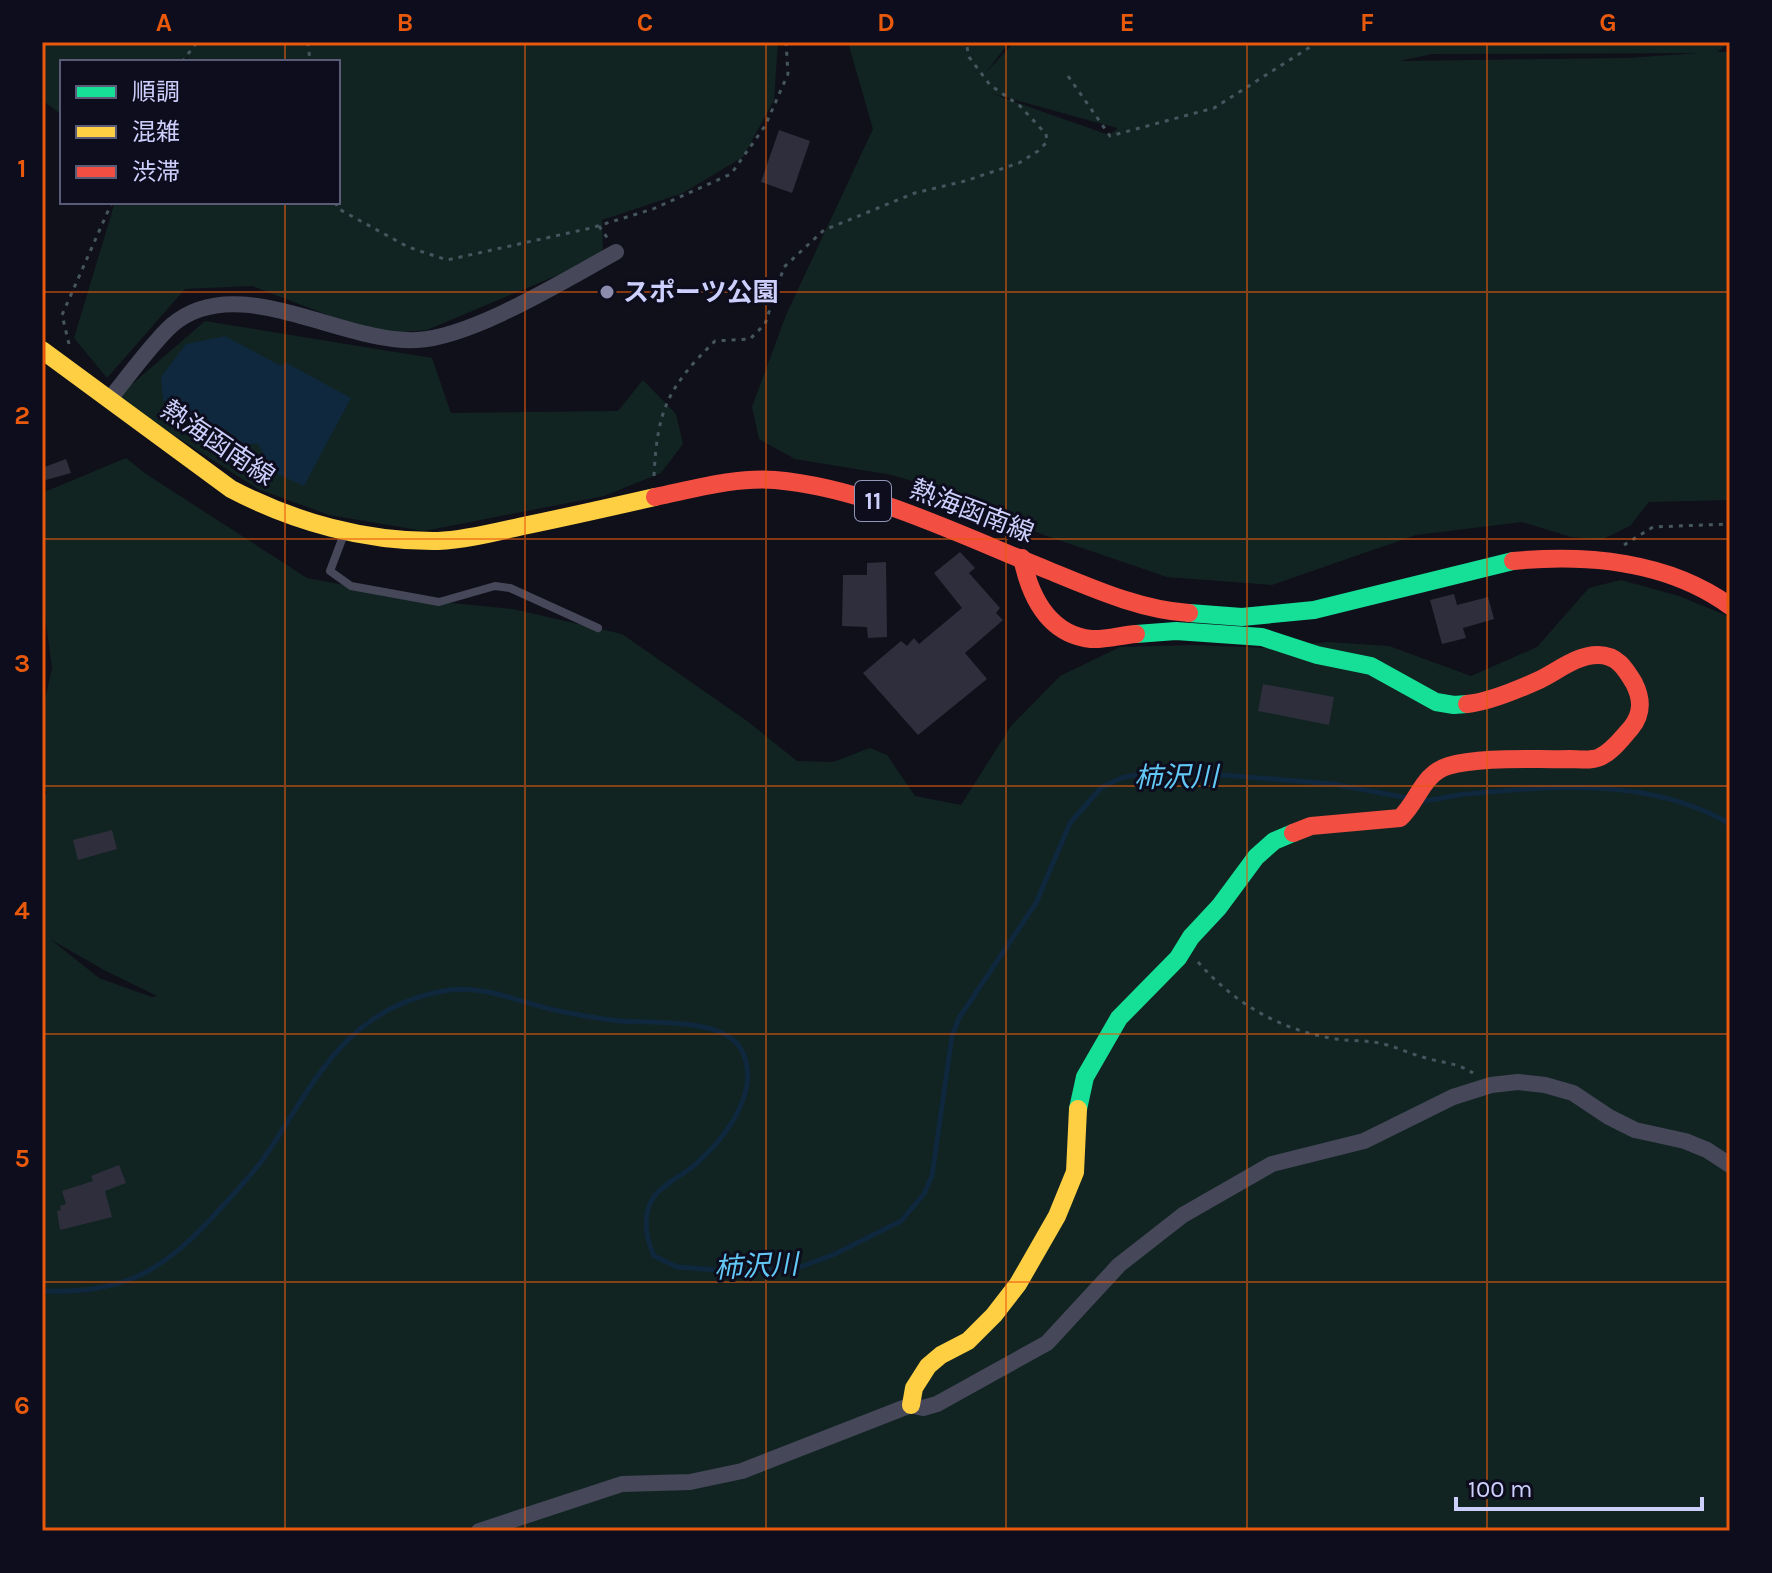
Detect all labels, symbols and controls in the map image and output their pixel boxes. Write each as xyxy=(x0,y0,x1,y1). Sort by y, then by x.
text: A xyxy=(156,7,172,38)
text: B xyxy=(397,7,413,38)
text: C xyxy=(637,7,653,38)
text: D xyxy=(877,7,895,38)
text: E xyxy=(1119,7,1135,38)
text: F xyxy=(1360,7,1374,38)
text: G xyxy=(1599,7,1617,38)
legend xyxy=(60,60,340,204)
text: 順調 xyxy=(132,78,180,106)
text: 混雑 xyxy=(132,118,180,146)
text: 1 xyxy=(17,153,27,184)
text: 渋滞 xyxy=(132,158,180,186)
place label: スポーツ公園 xyxy=(623,277,778,308)
marker: スポーツ公園 xyxy=(598,283,616,301)
street label: 熱海函南線 xyxy=(155,394,281,492)
text: 2 xyxy=(14,400,30,431)
street label: 熱海函南線 xyxy=(906,473,1038,549)
road number: 11 xyxy=(855,481,891,521)
text: 3 xyxy=(14,648,30,679)
water label: 柿沢川 xyxy=(1134,760,1221,794)
text: 4 xyxy=(14,895,30,926)
text: 5 xyxy=(14,1143,30,1174)
water label: 柿沢川 xyxy=(713,1247,802,1285)
text: 6 xyxy=(14,1390,30,1421)
scale bar xyxy=(1456,1461,1702,1511)
text: 100 m xyxy=(1468,1475,1533,1503)

